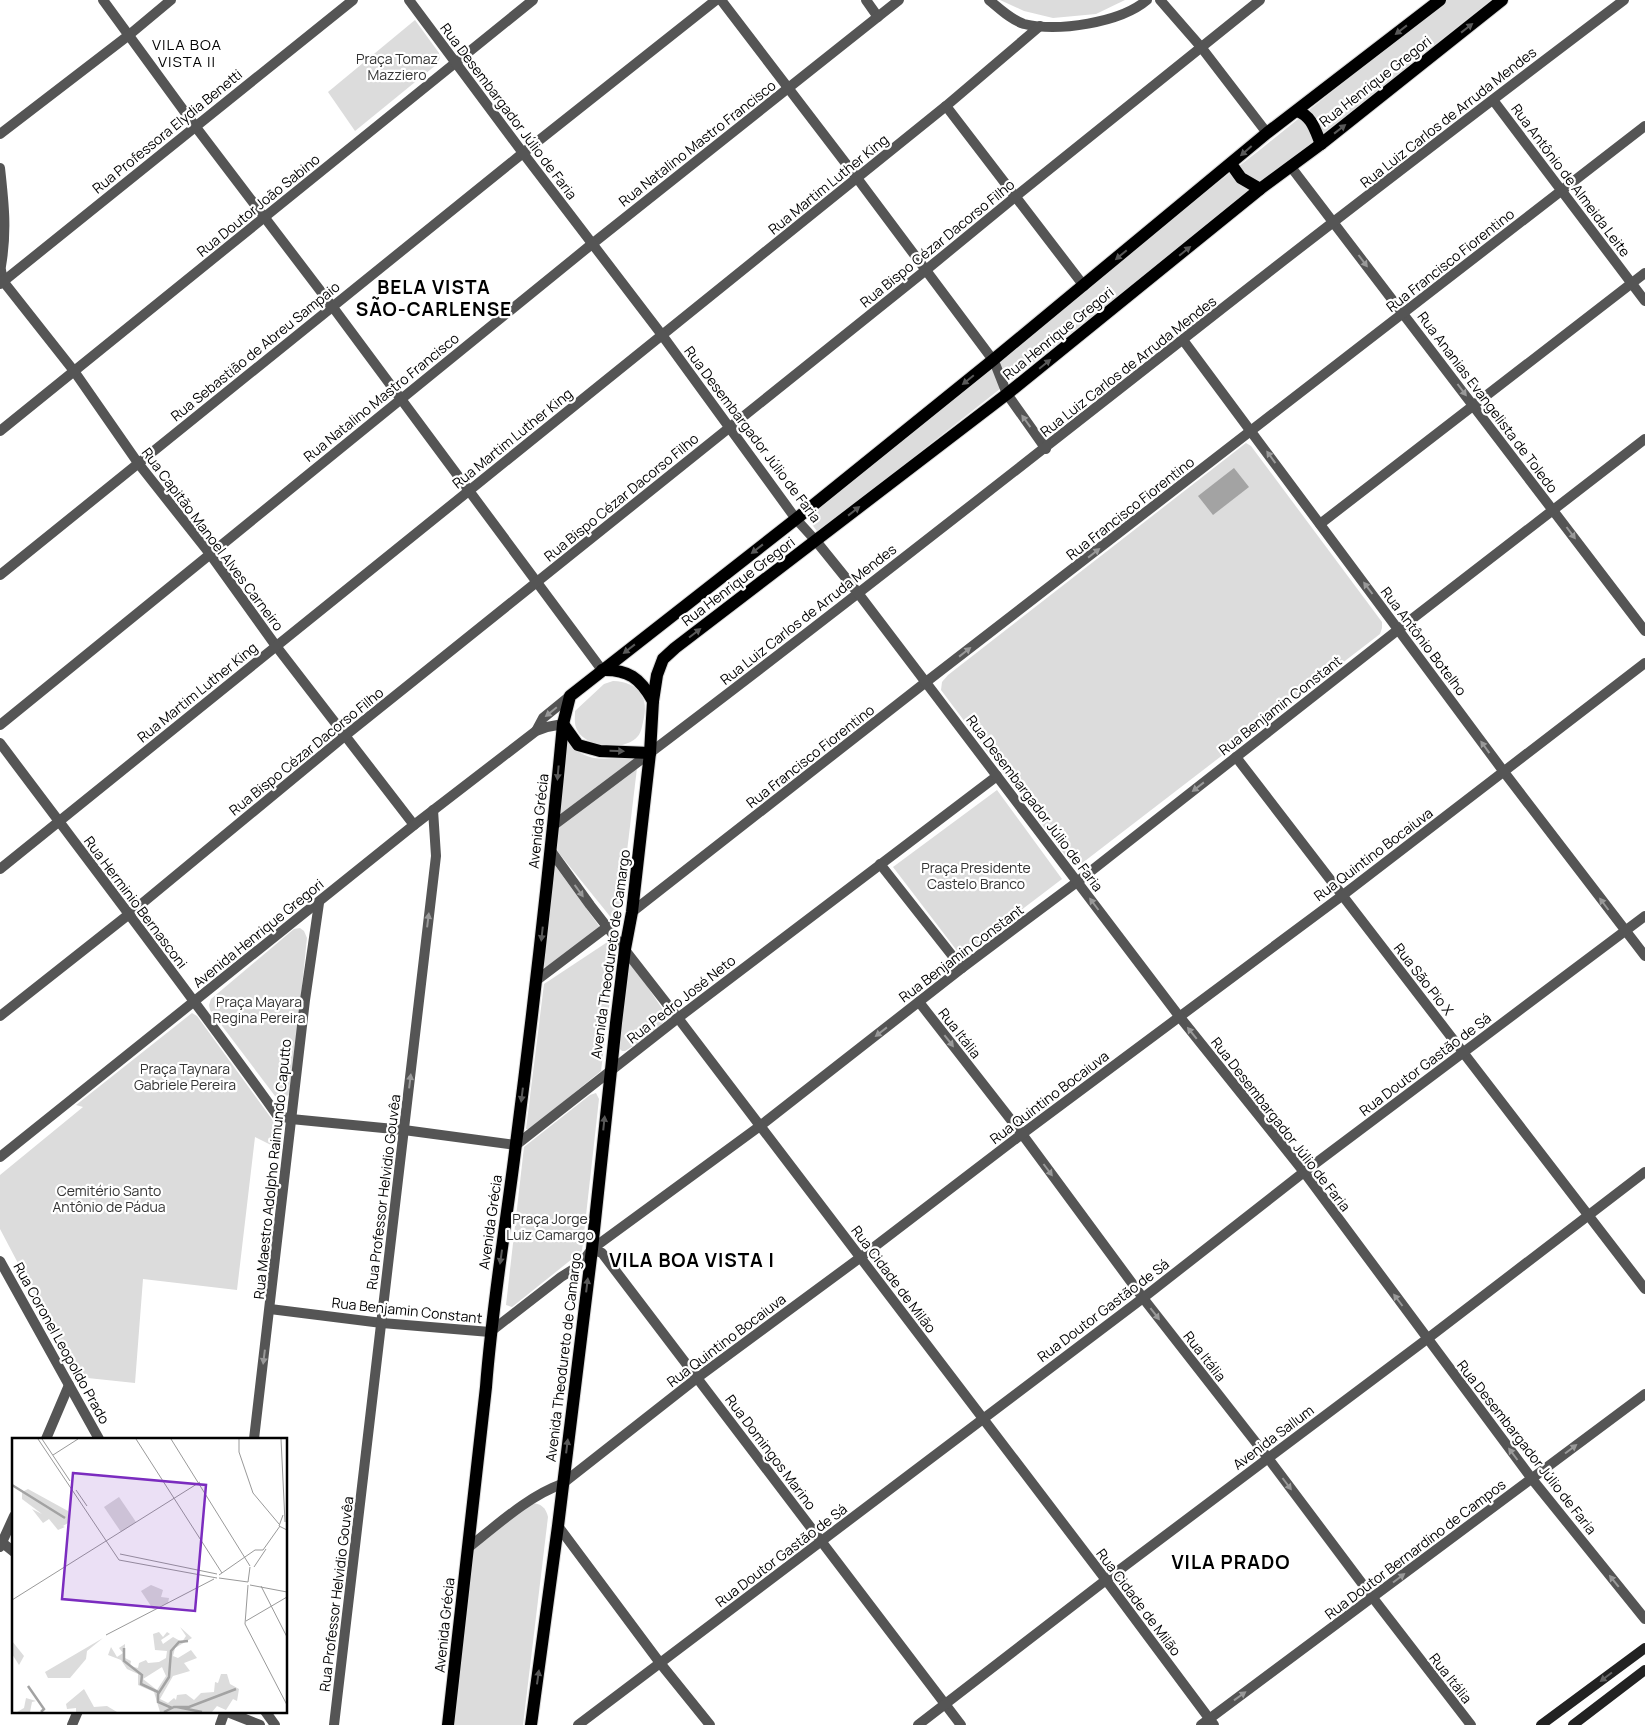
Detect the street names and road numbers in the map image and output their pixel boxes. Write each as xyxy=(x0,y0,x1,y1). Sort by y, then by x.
street label: Rua Desembargador Júlio de Faria xyxy=(436,19,582,203)
street label: Rua Henrique Gregori xyxy=(1315,31,1435,131)
street label: Rua Luiz Carlos de Arruda Mendes xyxy=(1356,42,1540,192)
street label: Rua Professora Elydia Benetti xyxy=(88,65,246,197)
street label: Rua Natalino Mastro Francisco xyxy=(614,76,780,210)
street label: Rua Antônio de Almeida Leite xyxy=(1507,100,1635,260)
street label: Rua Martim Luther King xyxy=(764,130,892,238)
street label: Rua Doutor João Sabino xyxy=(192,149,324,261)
street label: Rua Bispo Cézar Dacorso Filho xyxy=(856,175,1018,311)
street label: Rua Francisco Fiorentino xyxy=(1382,204,1518,316)
street label: Rua Sebastião de Abreu Sampaio xyxy=(167,277,343,425)
street label: Rua Henrique Gregori xyxy=(999,282,1117,384)
street label: Rua Luiz Carlos de Arruda Mendes xyxy=(1036,291,1220,441)
street label: Rua Ananias Evangelista de Toledo xyxy=(1414,308,1562,496)
street label: Rua Natalino Mastro Francisco xyxy=(299,328,463,466)
street label: Rua Desembargador Júlio de Faria xyxy=(680,342,826,526)
street label: Rua Martim Luther King xyxy=(448,384,576,492)
street label: Rua Bispo Cézar Dacorso Filho xyxy=(540,429,702,565)
street label: Rua Capitão Manoel Alves Carneiro xyxy=(138,443,288,635)
street label: Rua Francisco Fiorentino xyxy=(1062,452,1198,564)
street label: Rua Henrique Gregori xyxy=(677,532,799,630)
street label: Rua Luiz Carlos de Arruda Mendes xyxy=(716,539,900,689)
street label: Rua Antônio Botelho xyxy=(1377,583,1471,699)
street label: Rua Martim Luther King xyxy=(133,638,261,746)
street label: Rua Benjamin Constant xyxy=(1214,651,1346,759)
street label: Rua Bispo Cézar Dacorso Filho xyxy=(225,683,387,819)
street label: Rua Francisco Fiorentino xyxy=(742,700,878,812)
street label: Rua Desembargador Júlio de Faria xyxy=(962,711,1108,895)
street label: Avenida Grécia xyxy=(524,773,552,869)
street label: Rua Quintino Bocaiuva xyxy=(1310,803,1436,905)
street label: Rua Herminio Bernasconi xyxy=(80,832,192,972)
street label: Avenida Theodureto de Camargo xyxy=(586,848,634,1060)
street label: Avenida Henrique Gregori xyxy=(189,874,327,992)
street label: Rua Benjamin Constant xyxy=(895,900,1027,1006)
street label: Rua São Pio X xyxy=(1390,939,1458,1019)
street label: Rua Pedro José Neto xyxy=(623,951,739,1047)
street label: Rua Itália xyxy=(934,1004,986,1062)
street label: Rua Doutor Gastão de Sá xyxy=(1355,1008,1495,1120)
street label: Rua Desembargador Júlio de Faria xyxy=(1207,1033,1355,1215)
street label: Rua Maestro Adolpho Raimundo Caputto xyxy=(249,1038,295,1300)
street label: Rua Quintino Bocaiuva xyxy=(986,1046,1112,1148)
street label: Rua Professor Helvidio Gouvêa xyxy=(362,1093,404,1291)
street label: Avenida Grécia xyxy=(474,1174,506,1270)
street label: Rua Cidade de Milão xyxy=(847,1221,941,1337)
street label: Avenida Theodureto de Camargo xyxy=(541,1251,585,1463)
street label: Rua Doutor Gastão de Sá xyxy=(1033,1254,1173,1366)
street label: Rua Coronel Leopoldo Prado xyxy=(10,1259,114,1427)
street label: Rua Quintino Bocaiuva xyxy=(663,1289,789,1391)
street label: Rua Benjamin Constant xyxy=(331,1293,484,1327)
street label: Rua Itália xyxy=(1179,1327,1231,1385)
street label: Rua Desembargador Júlio de Faria xyxy=(1453,1356,1601,1538)
street label: Rua Domingos Marino xyxy=(721,1390,821,1514)
street label: Avenida Sallum xyxy=(1229,1400,1317,1474)
street label: Rua Doutor Bernardino de Campos xyxy=(1321,1475,1509,1623)
street label: Rua Professor Helvidio Gouvêa xyxy=(315,1495,357,1693)
street label: Rua Doutor Gastão de Sá xyxy=(711,1499,851,1611)
street label: Rua Cidade de Milão xyxy=(1092,1544,1186,1660)
street label: Avenida Grécia xyxy=(430,1577,458,1673)
street label: Rua Itália xyxy=(1425,1649,1477,1707)

